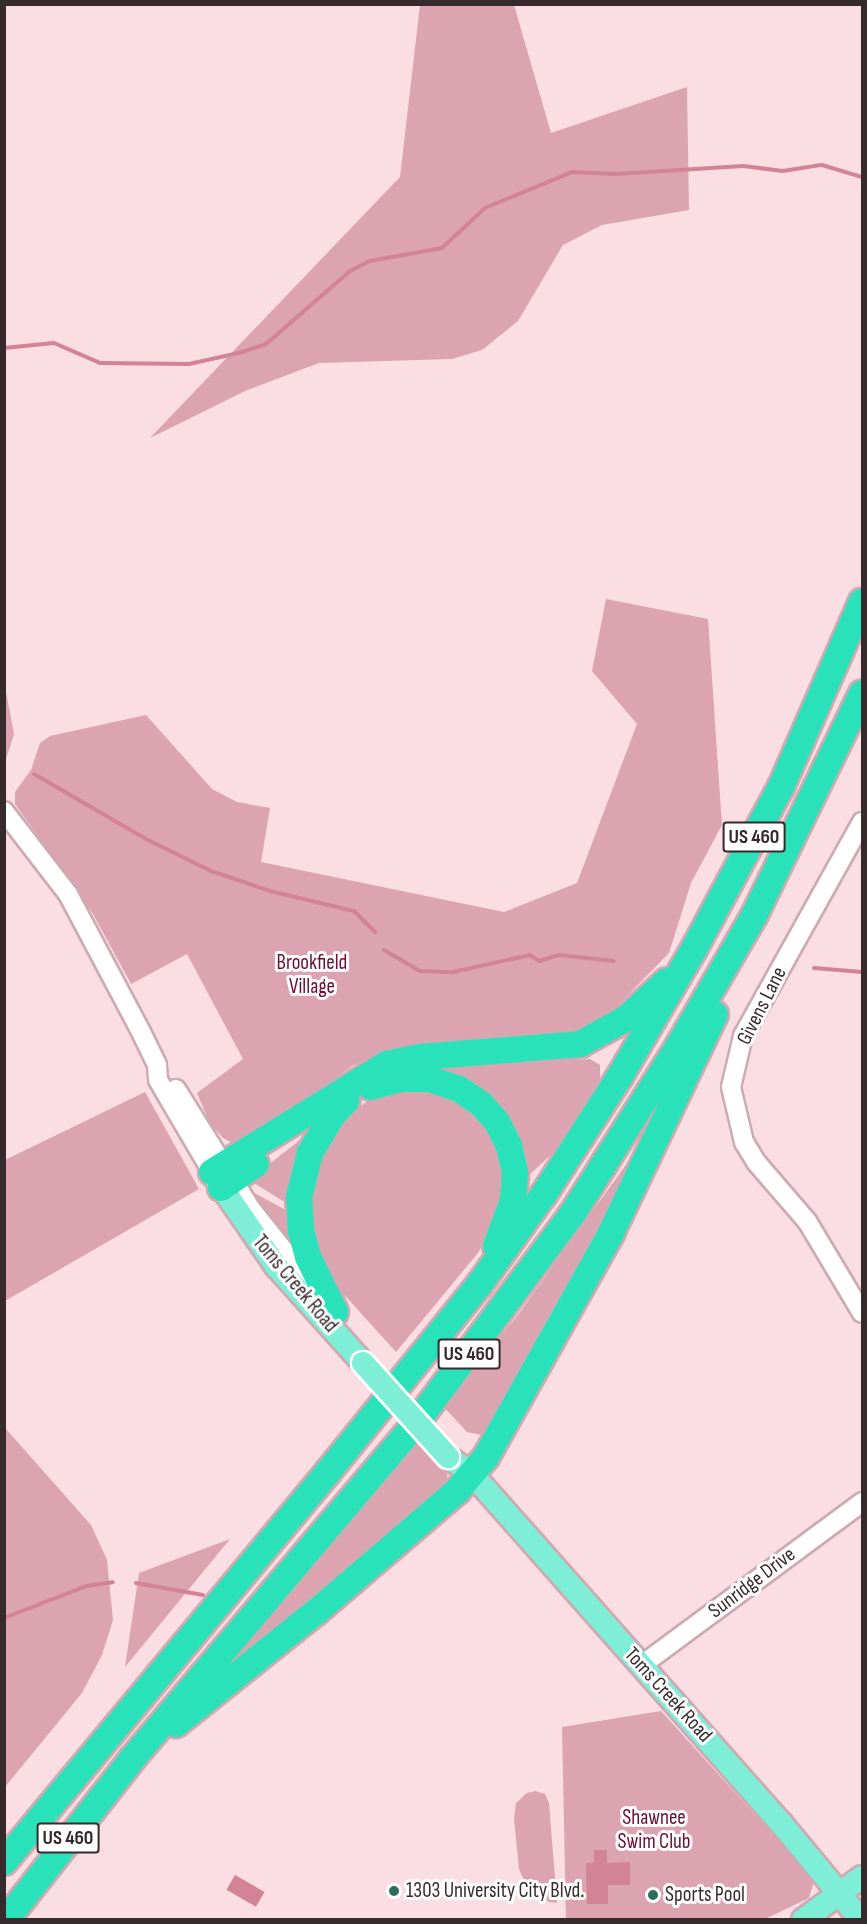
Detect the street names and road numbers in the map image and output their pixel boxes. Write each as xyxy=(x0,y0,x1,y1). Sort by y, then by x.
road number: US 460 xyxy=(722,820,786,854)
street label: Givens Lane xyxy=(732,963,792,1049)
street label: Toms Creek Road xyxy=(247,1230,343,1338)
road number: US 460 xyxy=(438,1337,500,1371)
street label: Sunridge Drive xyxy=(704,1542,800,1624)
street label: Toms Creek Road xyxy=(619,1642,717,1748)
road number: US 460 xyxy=(36,1821,100,1855)

